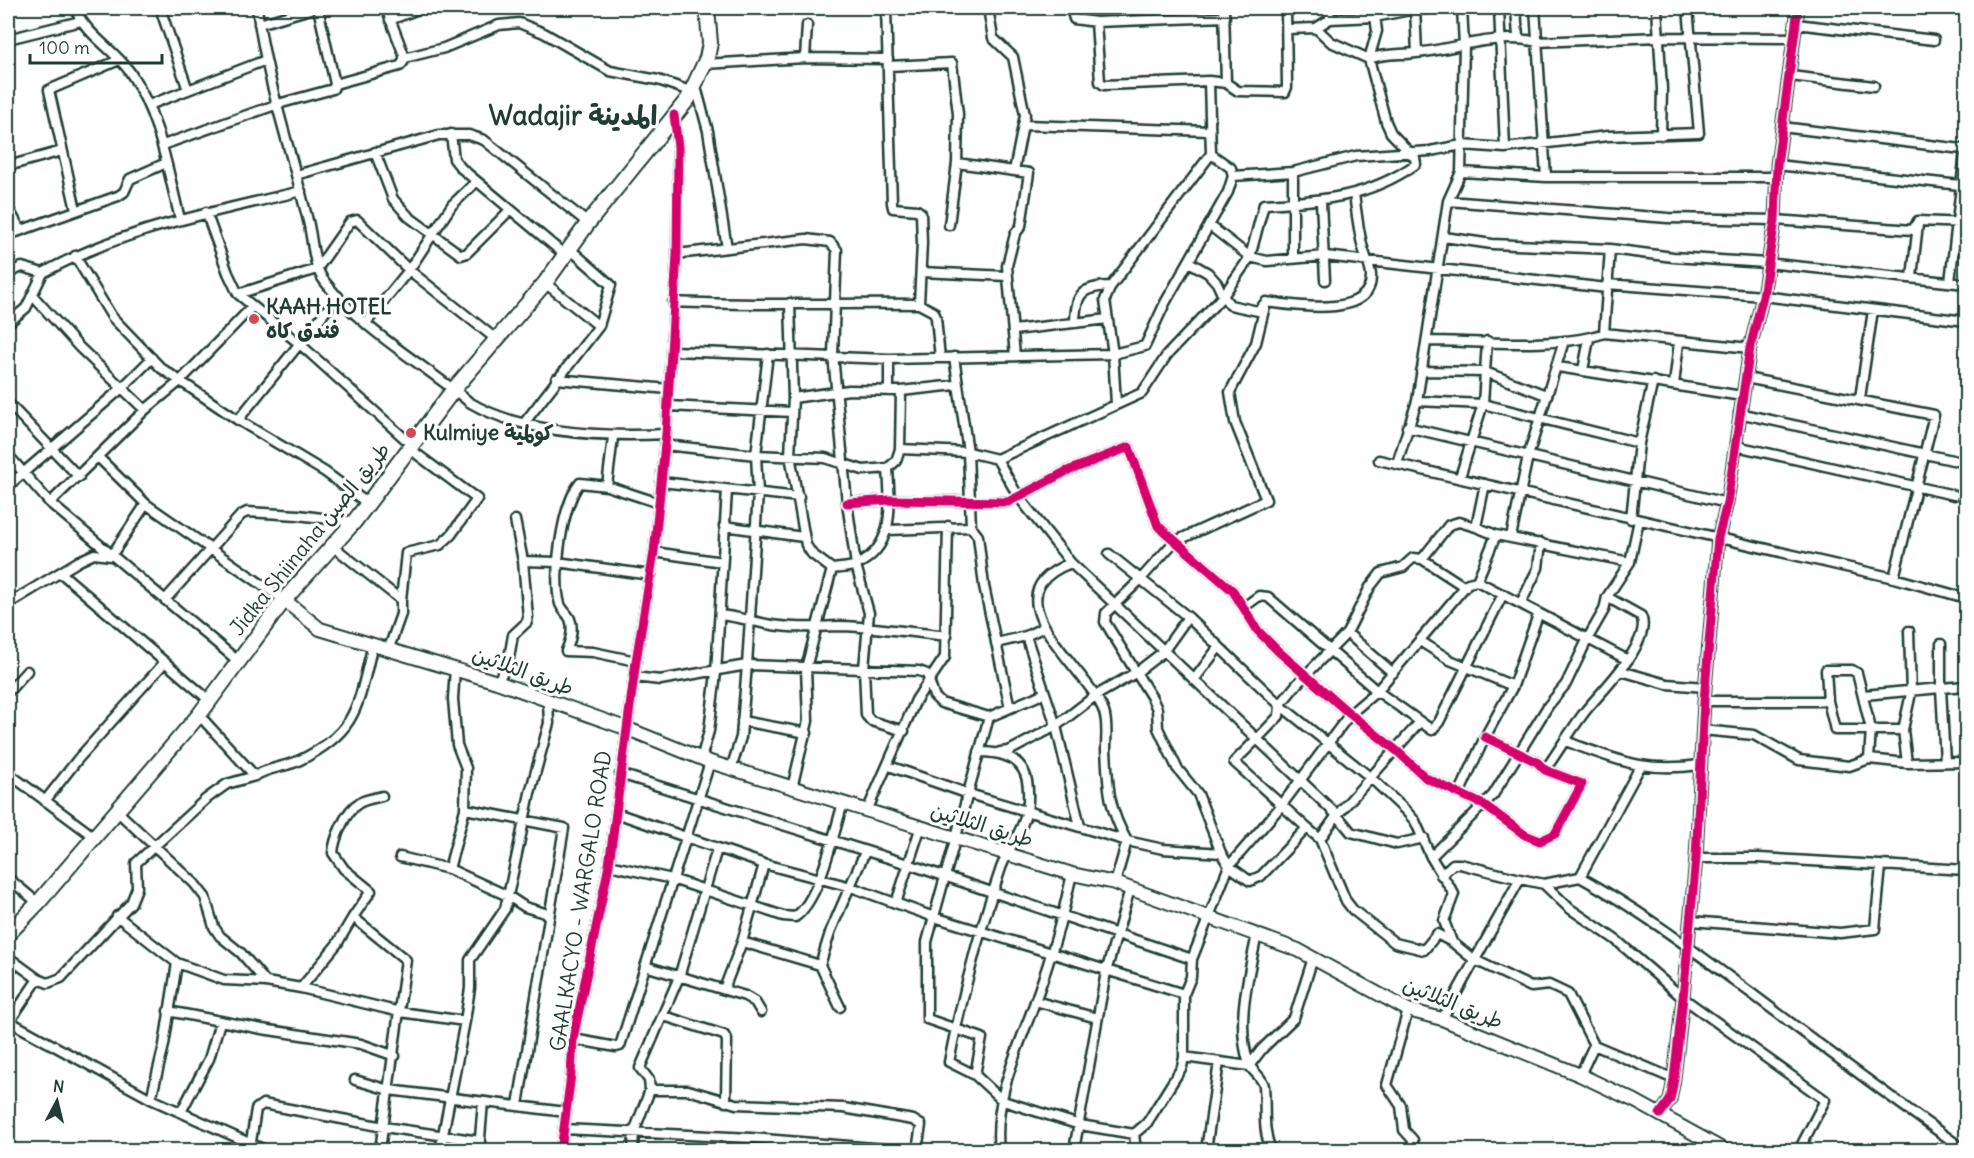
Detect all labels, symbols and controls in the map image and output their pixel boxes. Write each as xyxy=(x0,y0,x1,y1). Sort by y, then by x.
scale bar xyxy=(30,27,162,65)
text: 100 m xyxy=(39,36,90,59)
district label: Wadajir المدينة xyxy=(489,98,657,132)
place label: KAAH HOTEL فندق كاه xyxy=(266,293,392,344)
marker: KAAH HOTEL فندق كاه xyxy=(247,312,261,326)
place label: Kulmiye كولمية xyxy=(423,419,554,447)
marker: Kulmiye كولمية xyxy=(404,426,418,440)
street label: Jidka Shiinaha طريق الصين xyxy=(223,437,396,641)
street label: طريق الثلاثين xyxy=(469,640,578,701)
street label: GAALKACYO - WARGALO ROAD xyxy=(543,749,618,1053)
street label: طريق الثلاثين xyxy=(928,796,1037,853)
street label: طريق الثلاثين xyxy=(1399,970,1507,1035)
north arrow xyxy=(27,1071,87,1131)
text: N xyxy=(52,1076,66,1097)

